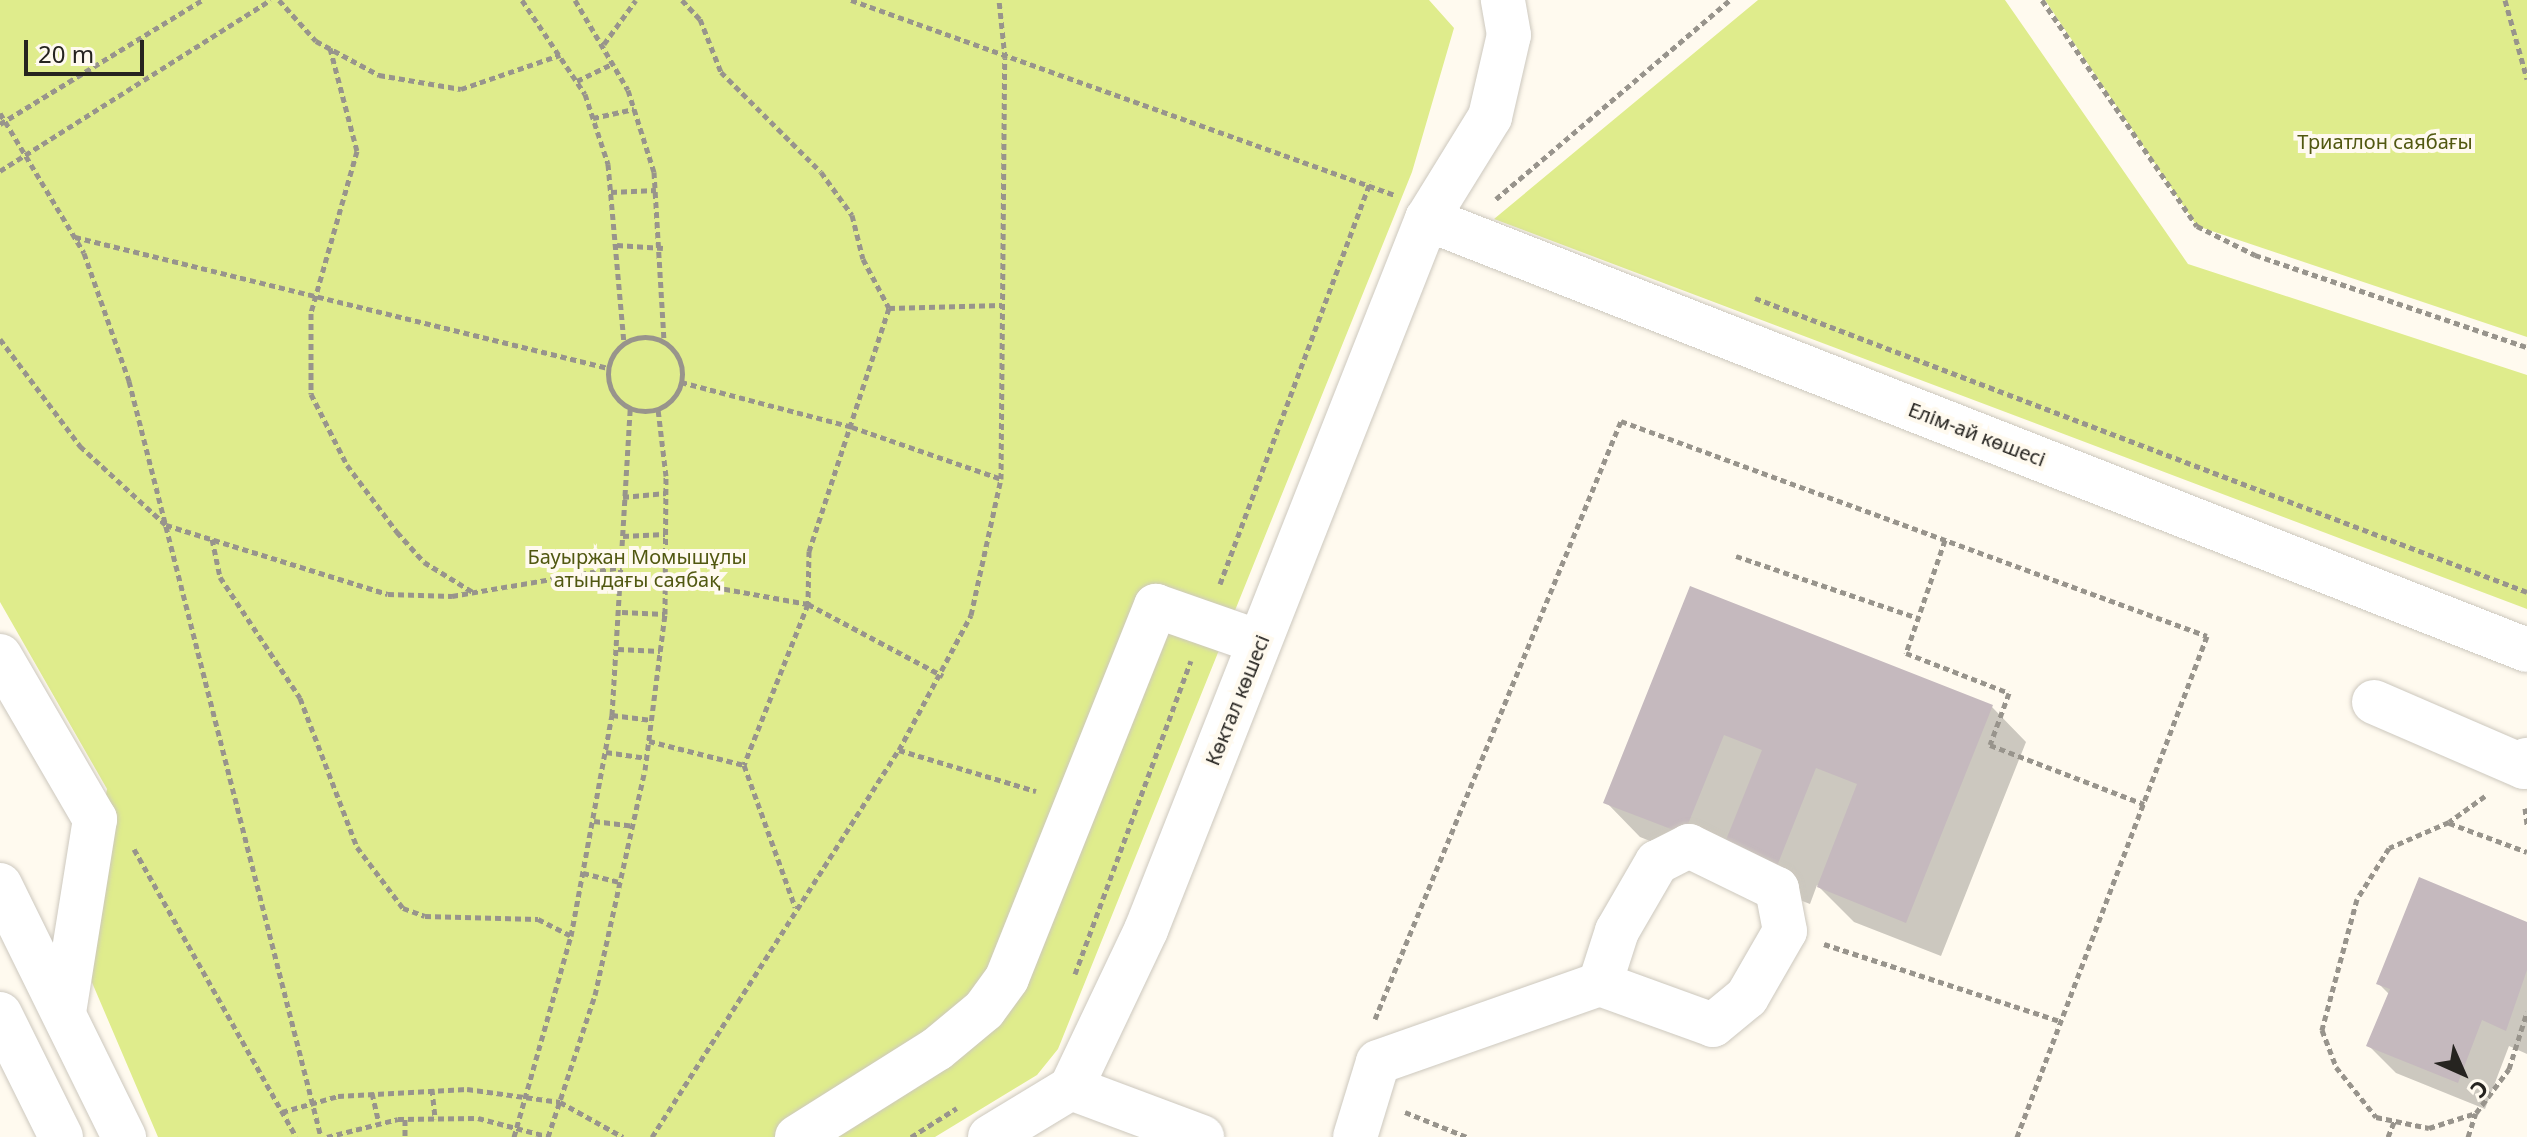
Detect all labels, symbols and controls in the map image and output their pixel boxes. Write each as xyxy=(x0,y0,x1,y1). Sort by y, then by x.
scale bar xyxy=(28,24,148,74)
text: 20 m xyxy=(38,37,94,70)
park label: Триатлон саябағы xyxy=(2297,129,2473,153)
street label: Елім-ай көшесі xyxy=(1905,397,2049,471)
park label: Бауыржан Момышұлы атындағы саябақ xyxy=(527,544,747,591)
street label: Көктал көшесі xyxy=(1200,631,1274,769)
north arrow xyxy=(2423,1033,2503,1113)
text: С xyxy=(2464,1074,2496,1106)

